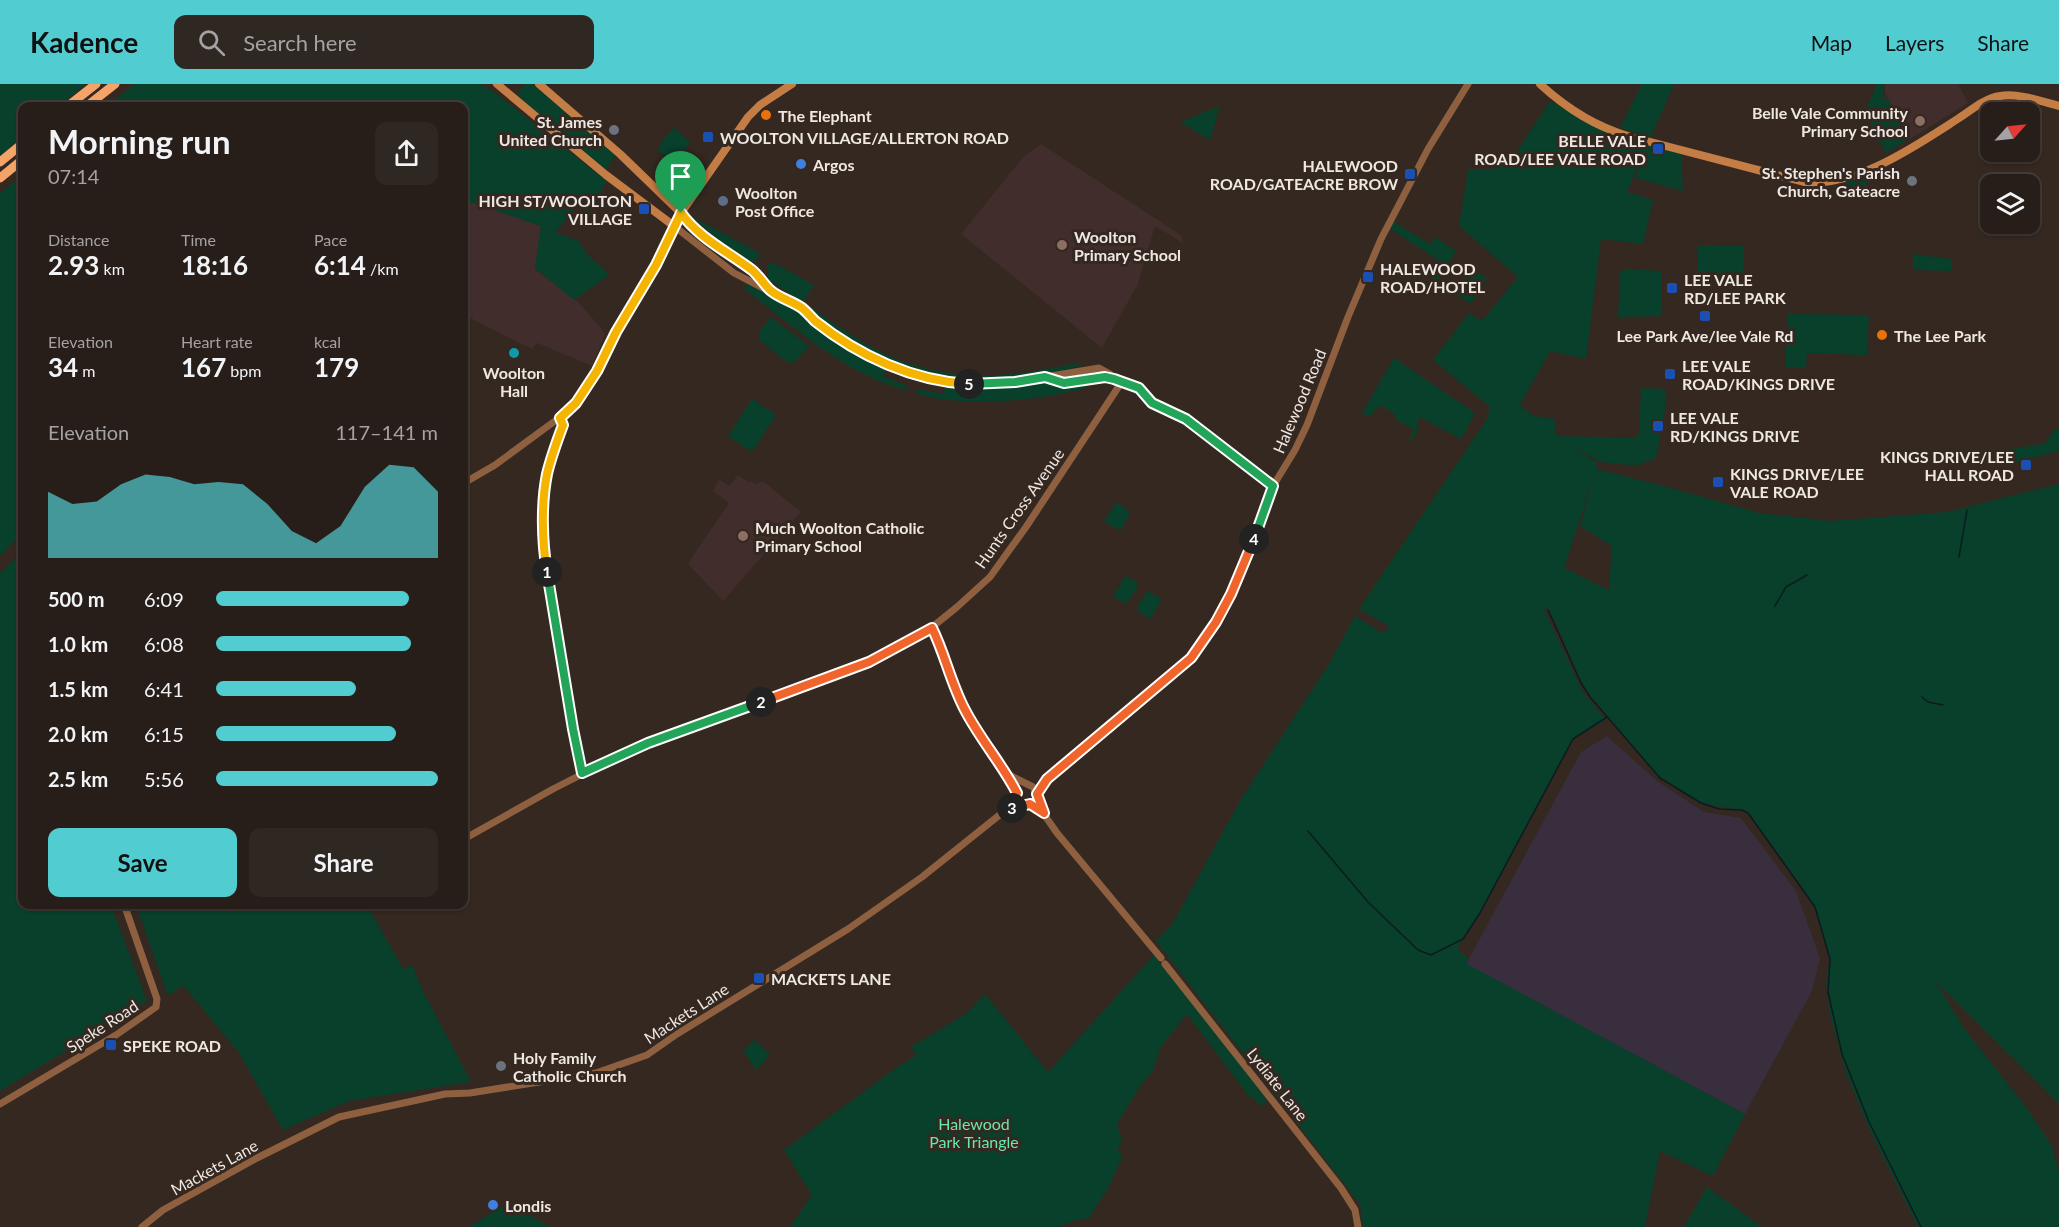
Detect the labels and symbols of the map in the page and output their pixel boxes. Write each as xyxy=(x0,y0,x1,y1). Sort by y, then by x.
north arrow xyxy=(1980,102,2040,162)
place label: Belle Vale Community Primary School xyxy=(1752,103,1909,140)
place label: The Elephant xyxy=(778,106,872,125)
marker: The Elephant xyxy=(759,108,773,122)
place label: St. James United Church xyxy=(499,112,602,149)
marker: Belle Vale Community Primary School xyxy=(1913,114,1927,128)
marker: St. James United Church xyxy=(607,123,621,137)
place label: WOOLTON VILLAGE/ALLERTON ROAD xyxy=(720,128,1009,147)
marker: WOOLTON VILLAGE/ALLERTON ROAD xyxy=(701,130,715,144)
place label: BELLE VALE ROAD/LEE VALE ROAD xyxy=(1474,131,1646,168)
marker: BELLE VALE ROAD/LEE VALE ROAD xyxy=(1651,142,1665,156)
pin xyxy=(655,151,706,213)
place label: Argos xyxy=(812,155,855,174)
place label: HALEWOOD ROAD/GATEACRE BROW xyxy=(1210,156,1398,193)
marker: Argos xyxy=(794,157,808,171)
place label: St. Stephen's Parish Church, Gateacre xyxy=(1762,163,1900,200)
marker: HALEWOOD ROAD/GATEACRE BROW xyxy=(1403,167,1417,181)
marker: St. Stephen's Parish Church, Gateacre xyxy=(1905,174,1919,188)
place label: Woolton Post Office xyxy=(735,183,815,220)
place label: HIGH ST/WOOLTON VILLAGE xyxy=(478,191,632,228)
marker: Woolton Post Office xyxy=(716,194,730,208)
marker: HIGH ST/WOOLTON VILLAGE xyxy=(637,202,651,216)
place label: Woolton Primary School xyxy=(1074,227,1181,264)
marker: Woolton Primary School xyxy=(1055,238,1069,252)
place label: HALEWOOD ROAD/HOTEL xyxy=(1380,259,1486,296)
marker: HALEWOOD ROAD/HOTEL xyxy=(1361,270,1375,284)
place label: LEE VALE RD/LEE PARK xyxy=(1684,270,1787,307)
marker: LEE VALE RD/LEE PARK xyxy=(1665,281,1679,295)
marker: Lee Park Ave/lee Vale Rd xyxy=(1698,309,1712,323)
place label: Lee Park Ave/lee Vale Rd xyxy=(1617,326,1793,345)
place label: The Lee Park xyxy=(1894,326,1987,345)
marker: The Lee Park xyxy=(1875,328,1889,342)
marker: Woolton Hall xyxy=(507,346,521,360)
street label: Halewood Road xyxy=(1269,346,1329,456)
place label: LEE VALE ROAD/KINGS DRIVE xyxy=(1682,356,1835,393)
place label: Woolton Hall xyxy=(483,363,545,400)
marker: LEE VALE ROAD/KINGS DRIVE xyxy=(1663,367,1677,381)
pin: 5 xyxy=(954,369,984,399)
place label: LEE VALE RD/KINGS DRIVE xyxy=(1670,408,1799,445)
marker: LEE VALE RD/KINGS DRIVE xyxy=(1651,419,1665,433)
street label: Hunts Cross Avenue xyxy=(970,444,1068,572)
place label: KINGS DRIVE/LEE HALL ROAD xyxy=(1880,447,2014,484)
marker: KINGS DRIVE/LEE HALL ROAD xyxy=(2019,458,2033,472)
place label: KINGS DRIVE/LEE VALE ROAD xyxy=(1729,464,1864,501)
marker: KINGS DRIVE/LEE VALE ROAD xyxy=(1711,475,1725,489)
place label: Much Woolton Catholic Primary School xyxy=(755,518,925,555)
pin: 4 xyxy=(1239,524,1269,554)
marker: Much Woolton Catholic Primary School xyxy=(736,529,750,543)
pin: 1 xyxy=(532,557,562,587)
pin: 2 xyxy=(746,687,776,717)
pin: 3 xyxy=(997,793,1027,823)
place label: MACKETS LANE xyxy=(771,969,891,988)
marker: MACKETS LANE xyxy=(752,971,766,985)
street label: Mackets Lane xyxy=(640,979,732,1047)
street label: Speke Road xyxy=(63,996,141,1056)
place label: SPEKE ROAD xyxy=(123,1036,221,1055)
marker: SPEKE ROAD xyxy=(104,1038,118,1052)
street label: Lydiate Lane xyxy=(1244,1044,1312,1124)
place label: Holy Family Catholic Church xyxy=(513,1048,627,1085)
marker: Holy Family Catholic Church xyxy=(494,1059,508,1073)
park label: Halewood Park Triangle xyxy=(929,1114,1019,1151)
street label: Mackets Lane xyxy=(167,1135,261,1199)
place label: Londis xyxy=(505,1196,551,1215)
marker: Londis xyxy=(486,1198,500,1212)

